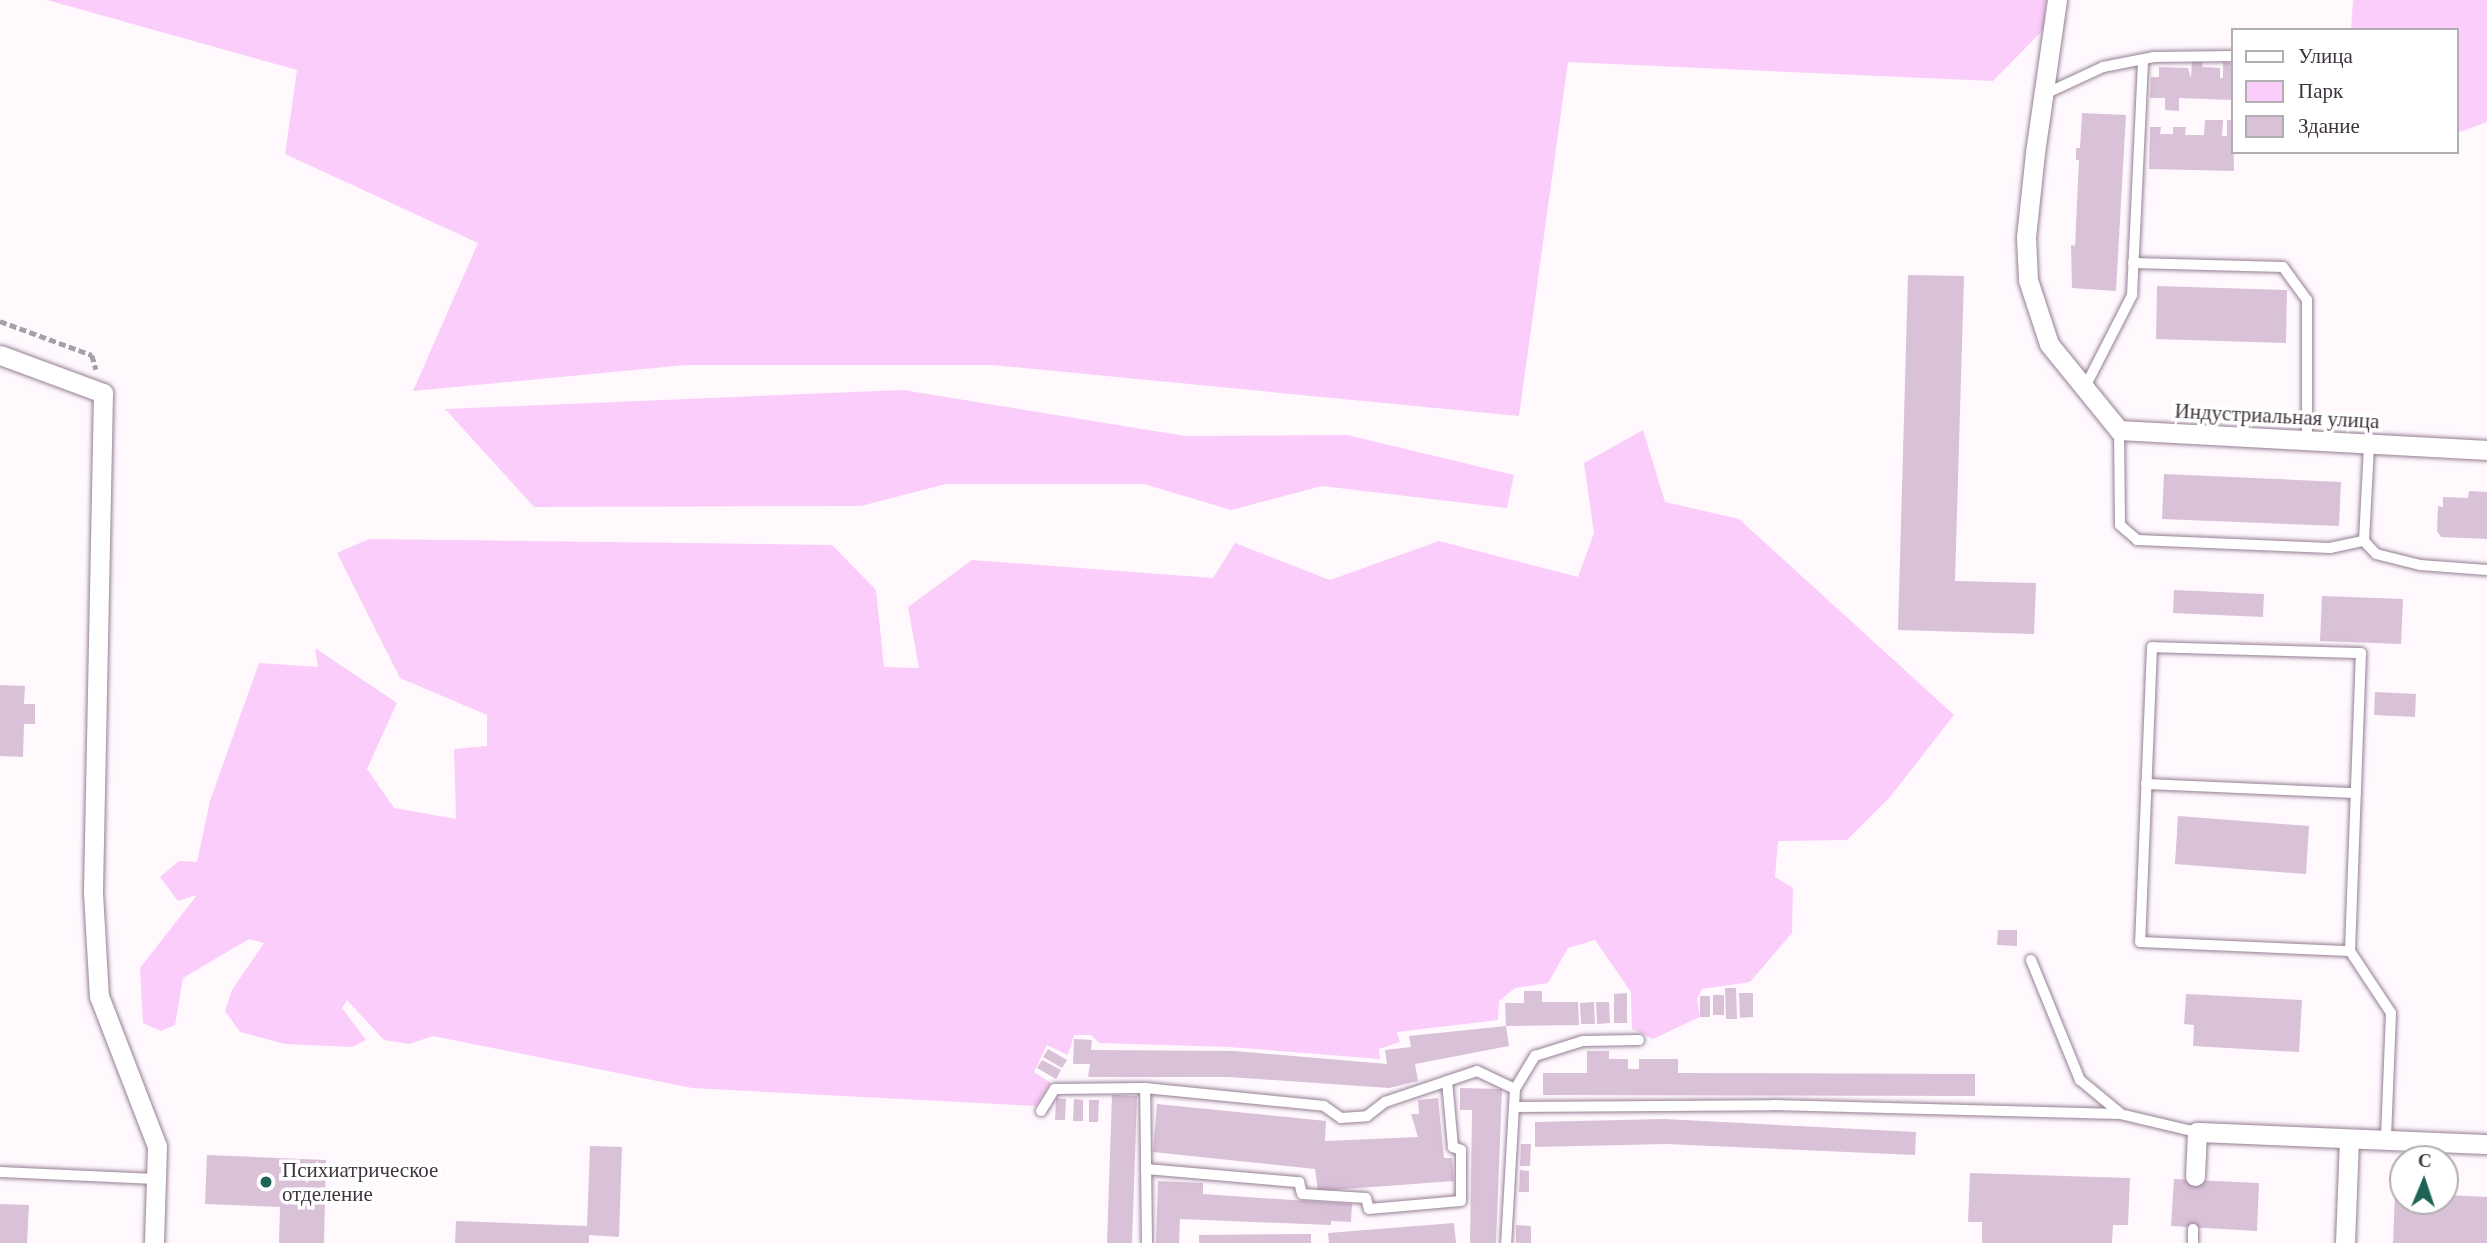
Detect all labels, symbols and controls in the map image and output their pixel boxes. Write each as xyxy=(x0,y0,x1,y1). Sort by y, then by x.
legend xyxy=(2232,28,2459,154)
text: Улица xyxy=(2298,44,2353,68)
text: Парк xyxy=(2298,79,2343,103)
text: Здание xyxy=(2298,114,2360,138)
street label: Индустриальная улица xyxy=(2174,398,2380,434)
north arrow xyxy=(2389,1145,2459,1215)
text: С xyxy=(2417,1150,2432,1171)
place label: Психиатрическое отделение xyxy=(282,1157,438,1207)
marker: Психиатрическое отделение xyxy=(256,1172,276,1192)

